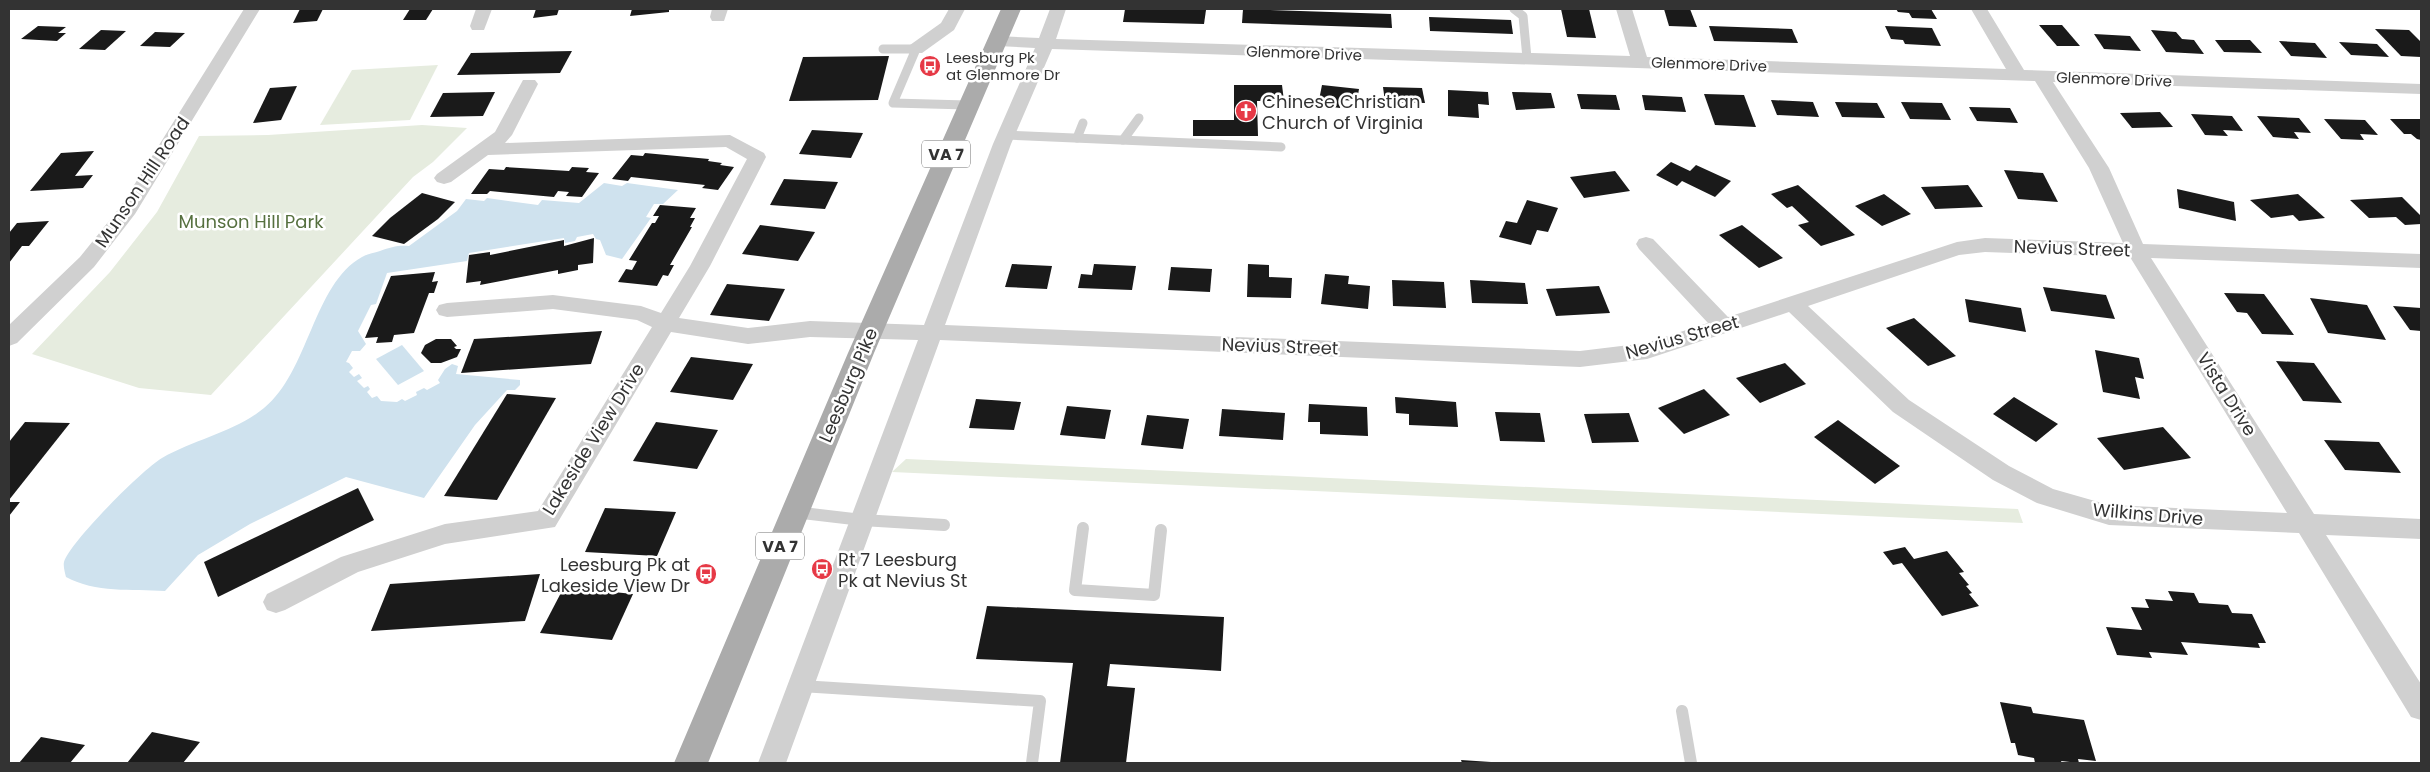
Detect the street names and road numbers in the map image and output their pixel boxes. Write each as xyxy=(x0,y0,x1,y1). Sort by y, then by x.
street label: Glenmore Drive xyxy=(1246,40,1362,66)
street label: Glenmore Drive xyxy=(1651,51,1767,77)
street label: Glenmore Drive xyxy=(2056,66,2172,92)
street label: Munson Hill Road xyxy=(89,112,195,252)
road number: VA 7 xyxy=(922,140,970,168)
street label: Nevius Street xyxy=(2013,233,2131,263)
street label: Nevius Street xyxy=(1622,309,1742,365)
street label: Leesburg Pike xyxy=(813,324,883,446)
street label: Nevius Street xyxy=(1221,331,1339,361)
street label: Vista Drive xyxy=(2191,347,2263,441)
street label: Lakeside View Drive xyxy=(536,358,650,520)
street label: Wilkins Drive xyxy=(2092,497,2204,531)
road number: VA 7 xyxy=(756,532,804,560)

